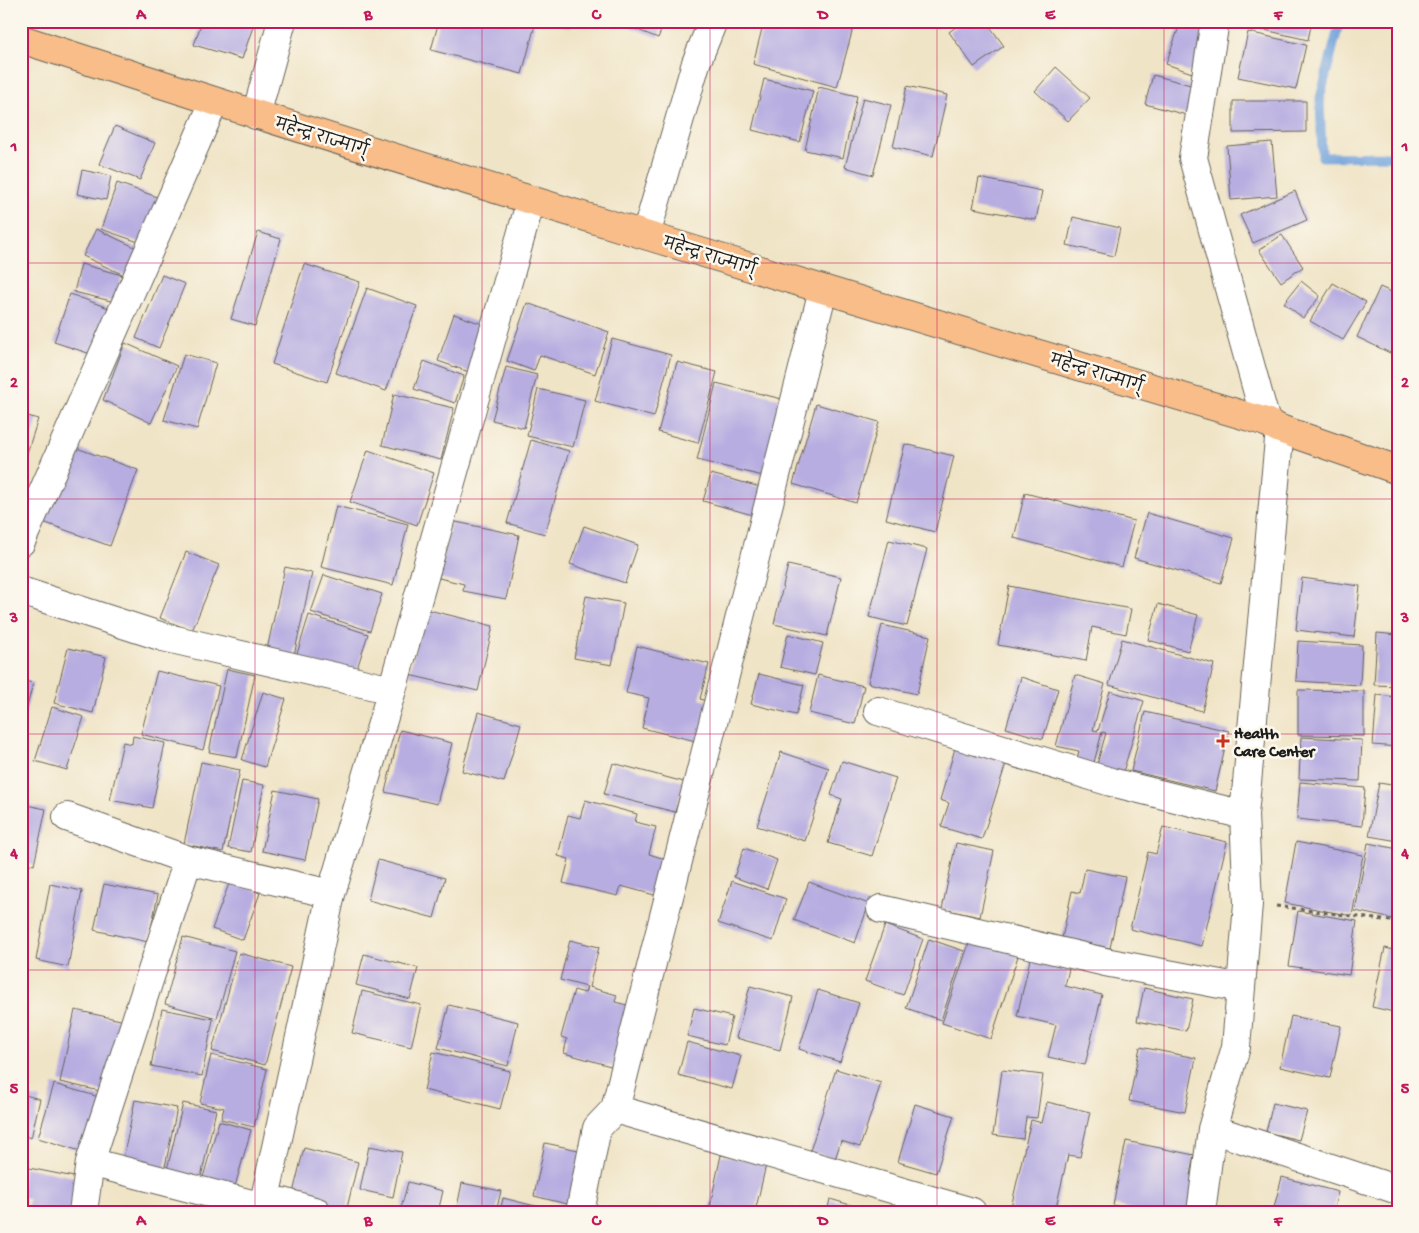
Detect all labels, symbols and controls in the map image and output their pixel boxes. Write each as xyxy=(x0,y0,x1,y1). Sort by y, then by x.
text: A xyxy=(135,7,147,26)
text: B xyxy=(363,7,373,26)
text: C xyxy=(591,7,602,26)
text: D xyxy=(816,7,829,26)
text: E xyxy=(1045,7,1056,26)
text: F xyxy=(1273,7,1284,26)
street label: महेन्द्र राज्मार्ग् xyxy=(271,109,373,163)
text: 1 xyxy=(10,139,17,158)
text: 1 xyxy=(1401,139,1408,158)
street label: महेन्द्र राज्मार्ग् xyxy=(659,228,761,282)
street label: महेन्द्र राज्मार्ग् xyxy=(1046,345,1148,399)
text: 2 xyxy=(10,375,18,394)
text: 2 xyxy=(1401,375,1409,394)
text: 3 xyxy=(9,610,18,629)
text: 3 xyxy=(1400,610,1409,629)
place label: Health Care Center xyxy=(1233,726,1317,763)
marker: Health Care Center xyxy=(1216,734,1230,748)
text: 4 xyxy=(9,846,18,865)
text: 4 xyxy=(1400,846,1409,865)
text: 5 xyxy=(10,1081,19,1100)
text: 5 xyxy=(1401,1081,1410,1100)
text: A xyxy=(135,1213,147,1232)
text: B xyxy=(363,1213,373,1232)
text: C xyxy=(591,1213,602,1232)
text: D xyxy=(816,1213,829,1232)
text: E xyxy=(1045,1213,1056,1232)
text: F xyxy=(1273,1213,1284,1232)

